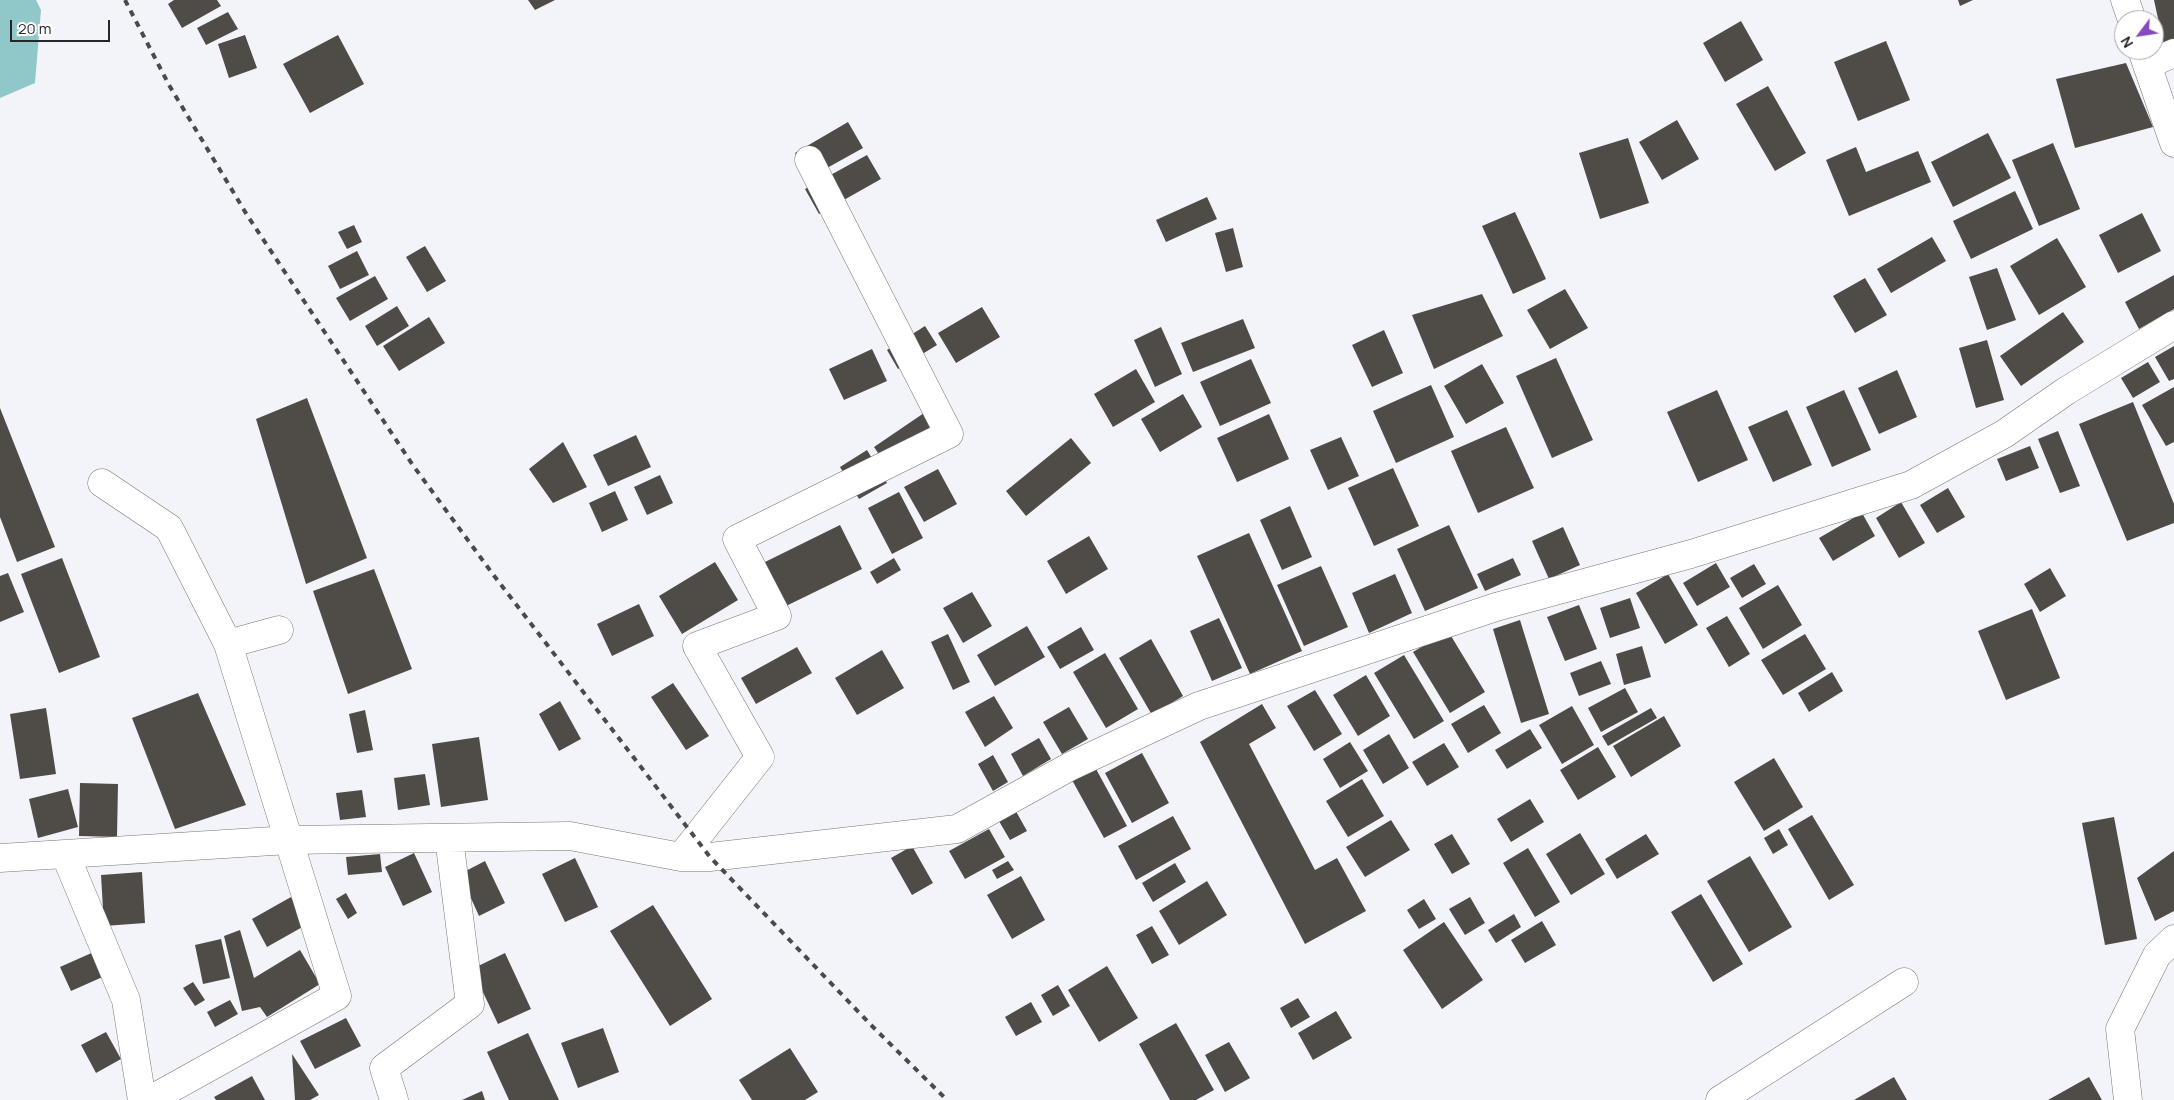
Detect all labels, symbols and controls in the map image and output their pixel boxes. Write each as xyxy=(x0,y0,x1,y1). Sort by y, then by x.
scale bar xyxy=(12,10,112,42)
north arrow xyxy=(2114,10,2164,60)
text: 20 m xyxy=(18,18,51,39)
text: N xyxy=(2116,33,2137,52)

